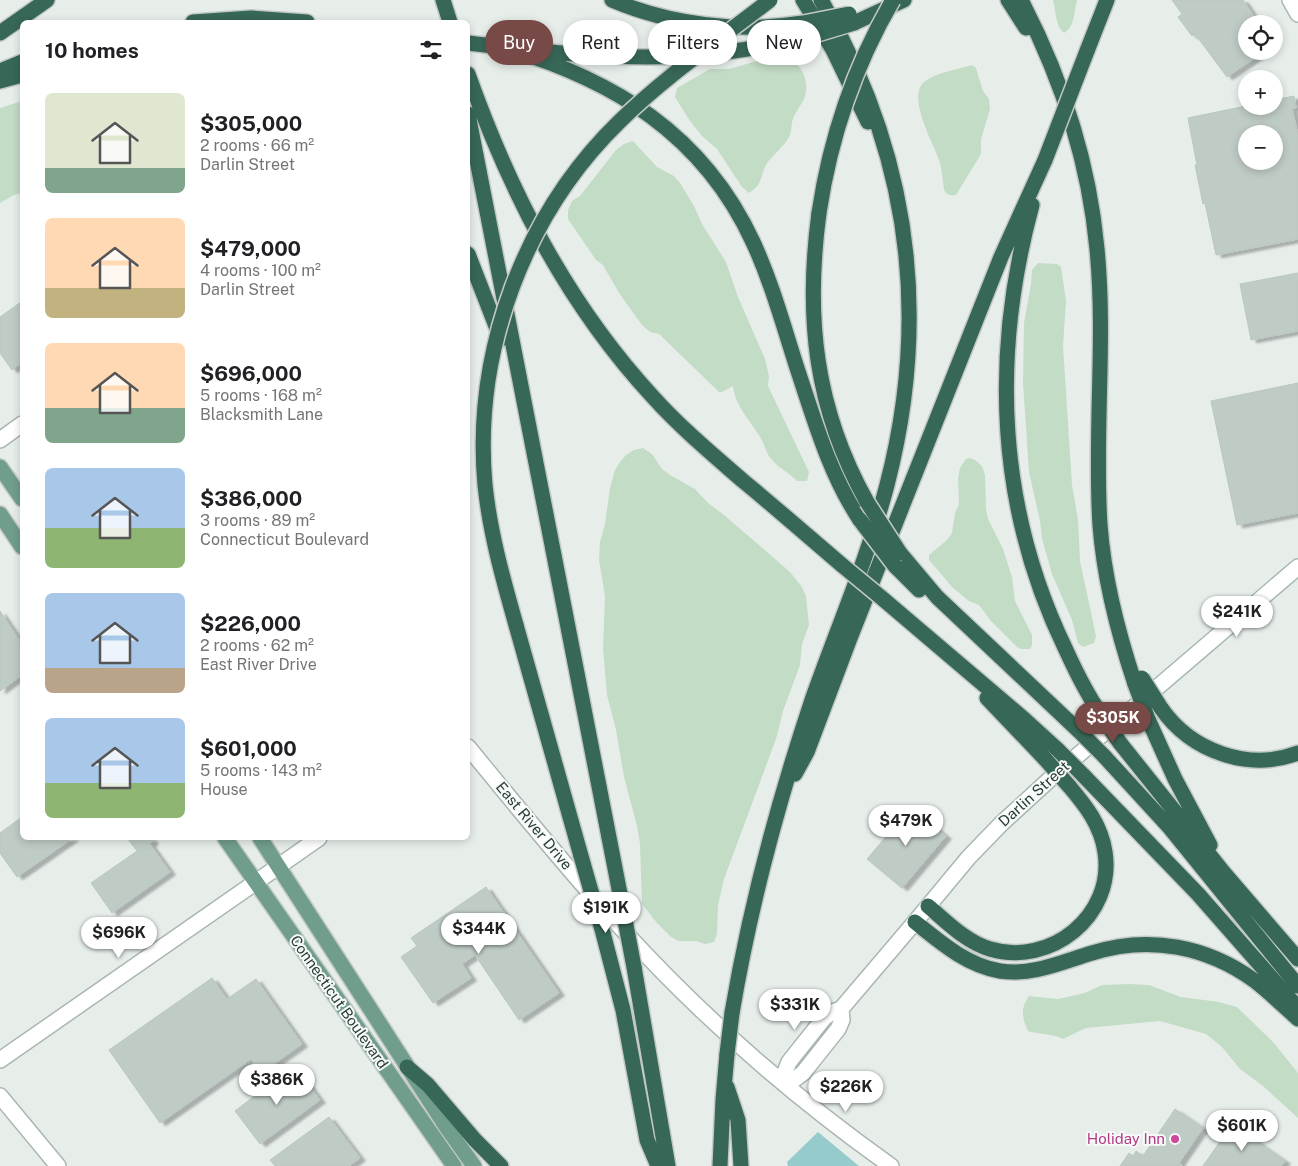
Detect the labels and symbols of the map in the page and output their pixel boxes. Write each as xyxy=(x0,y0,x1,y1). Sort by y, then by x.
pin: $241K xyxy=(1202,596,1272,638)
pin: $305K xyxy=(1078,702,1148,744)
street label: Darlin Street xyxy=(995,757,1073,830)
street label: East River Drive xyxy=(493,778,576,873)
pin: $479K xyxy=(871,804,941,847)
pin: $191K xyxy=(571,892,641,934)
pin: $344K xyxy=(444,912,514,955)
pin: $696K xyxy=(84,916,154,959)
street label: Connecticut Boulevard xyxy=(287,932,392,1072)
pin: $331K xyxy=(760,988,830,1031)
pin: $386K xyxy=(242,1064,312,1106)
pin: $226K xyxy=(811,1070,881,1113)
pin: $601K xyxy=(1207,1110,1277,1152)
place label: Holiday Inn xyxy=(1087,1130,1165,1147)
marker: Holiday Inn xyxy=(1169,1133,1181,1145)

